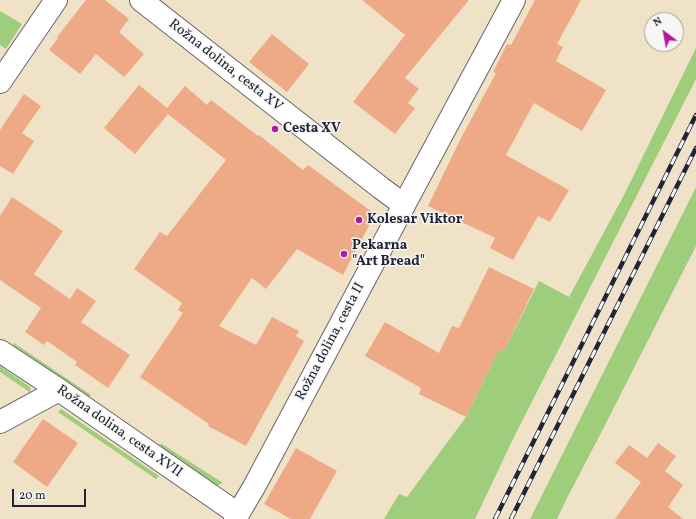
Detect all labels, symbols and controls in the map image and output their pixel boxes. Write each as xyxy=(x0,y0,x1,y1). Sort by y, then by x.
north arrow xyxy=(644,12,684,52)
text: N xyxy=(651,14,665,31)
street label: Rožna dolina, cesta XV xyxy=(165,16,285,116)
place label: Cesta XV xyxy=(283,121,341,137)
marker: Cesta XV xyxy=(270,124,280,134)
place label: Kolesar Viktor xyxy=(367,212,462,228)
marker: Kolesar Viktor xyxy=(354,215,364,225)
place label: Pekarna "Art Bread" xyxy=(352,238,425,270)
marker: Pekarna "Art Bread" xyxy=(339,249,349,259)
street label: Rožna dolina, cesta II xyxy=(293,280,369,404)
street label: Rožna dolina, cesta XVII xyxy=(53,382,185,482)
scale bar xyxy=(14,481,88,507)
text: 20 m xyxy=(19,488,46,504)

